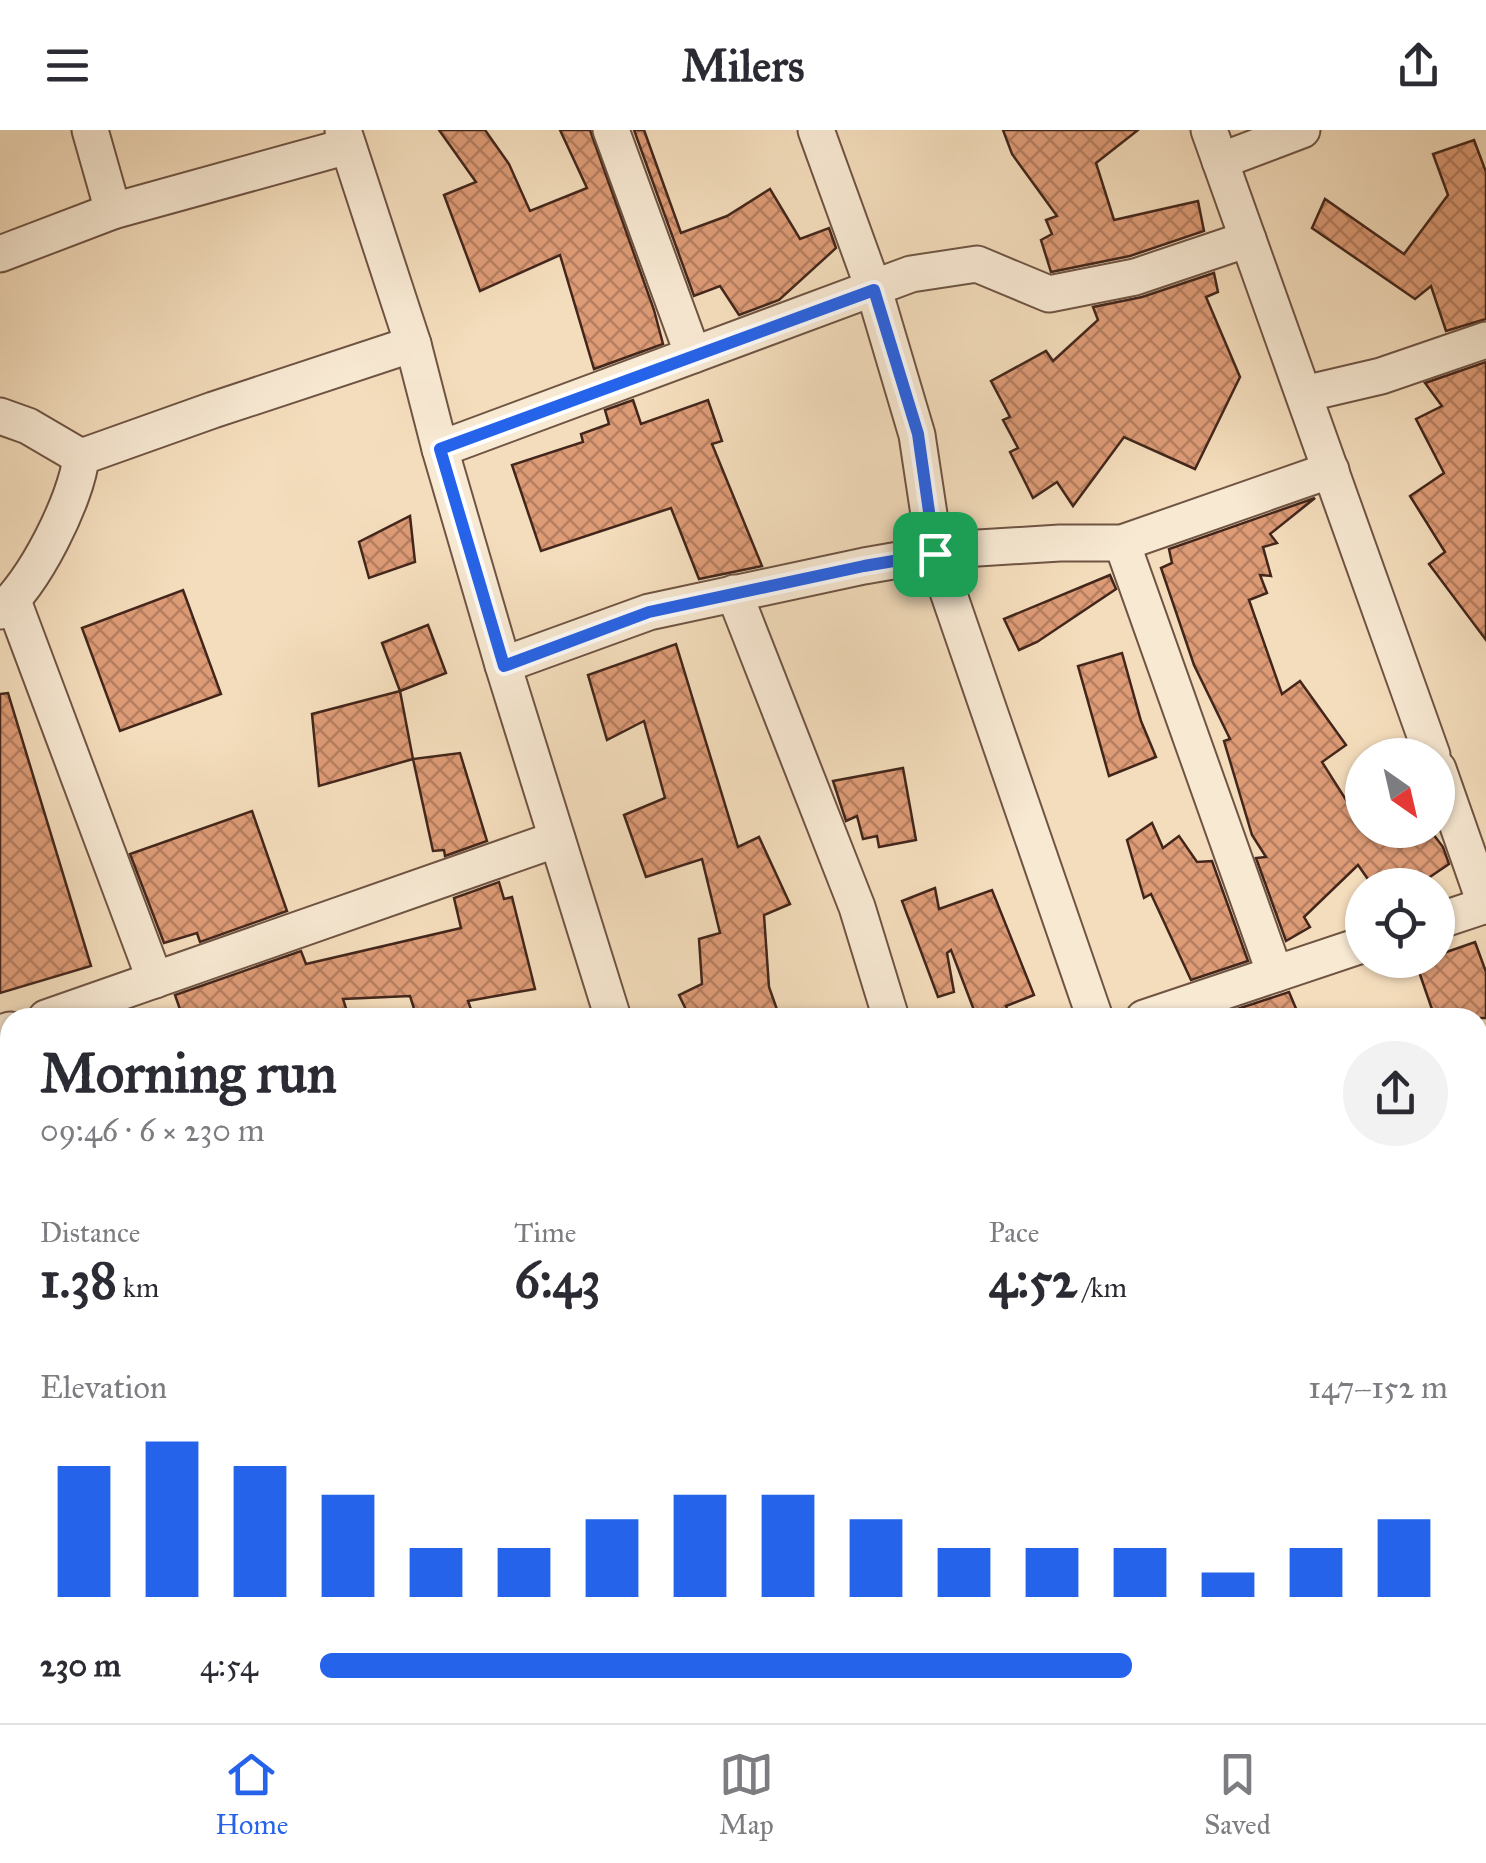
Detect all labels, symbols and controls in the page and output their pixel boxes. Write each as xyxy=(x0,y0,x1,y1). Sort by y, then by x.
icon: menu xyxy=(40,38,95,93)
text: Milers xyxy=(682,38,804,93)
icon: share xyxy=(1391,38,1446,93)
pin xyxy=(893,512,978,597)
icon: arrive xyxy=(908,527,963,582)
north arrow xyxy=(1345,738,1455,848)
map controls xyxy=(1345,738,1455,978)
button: locate xyxy=(1345,868,1455,978)
text: Morning run xyxy=(40,1040,337,1107)
button: share xyxy=(1343,1041,1448,1146)
text: 09:46 · 6 × 230 m xyxy=(40,1111,265,1150)
text: Distance xyxy=(40,1215,140,1250)
text: Time xyxy=(514,1215,576,1250)
text: Pace xyxy=(989,1215,1039,1250)
text: 1.38 xyxy=(40,1250,117,1311)
text: 6:43 xyxy=(514,1250,600,1311)
text: 4:52 xyxy=(989,1250,1077,1311)
text: km xyxy=(117,1270,159,1305)
text: /km xyxy=(1077,1270,1127,1305)
text: Elevation xyxy=(40,1368,167,1407)
text: 147–152 m xyxy=(1308,1368,1448,1407)
text: 230 m xyxy=(40,1646,121,1685)
text: 4:54 xyxy=(200,1646,258,1685)
tab: Home xyxy=(215,1747,288,1842)
tab: Map xyxy=(719,1747,774,1842)
tab: Saved xyxy=(1204,1747,1271,1842)

